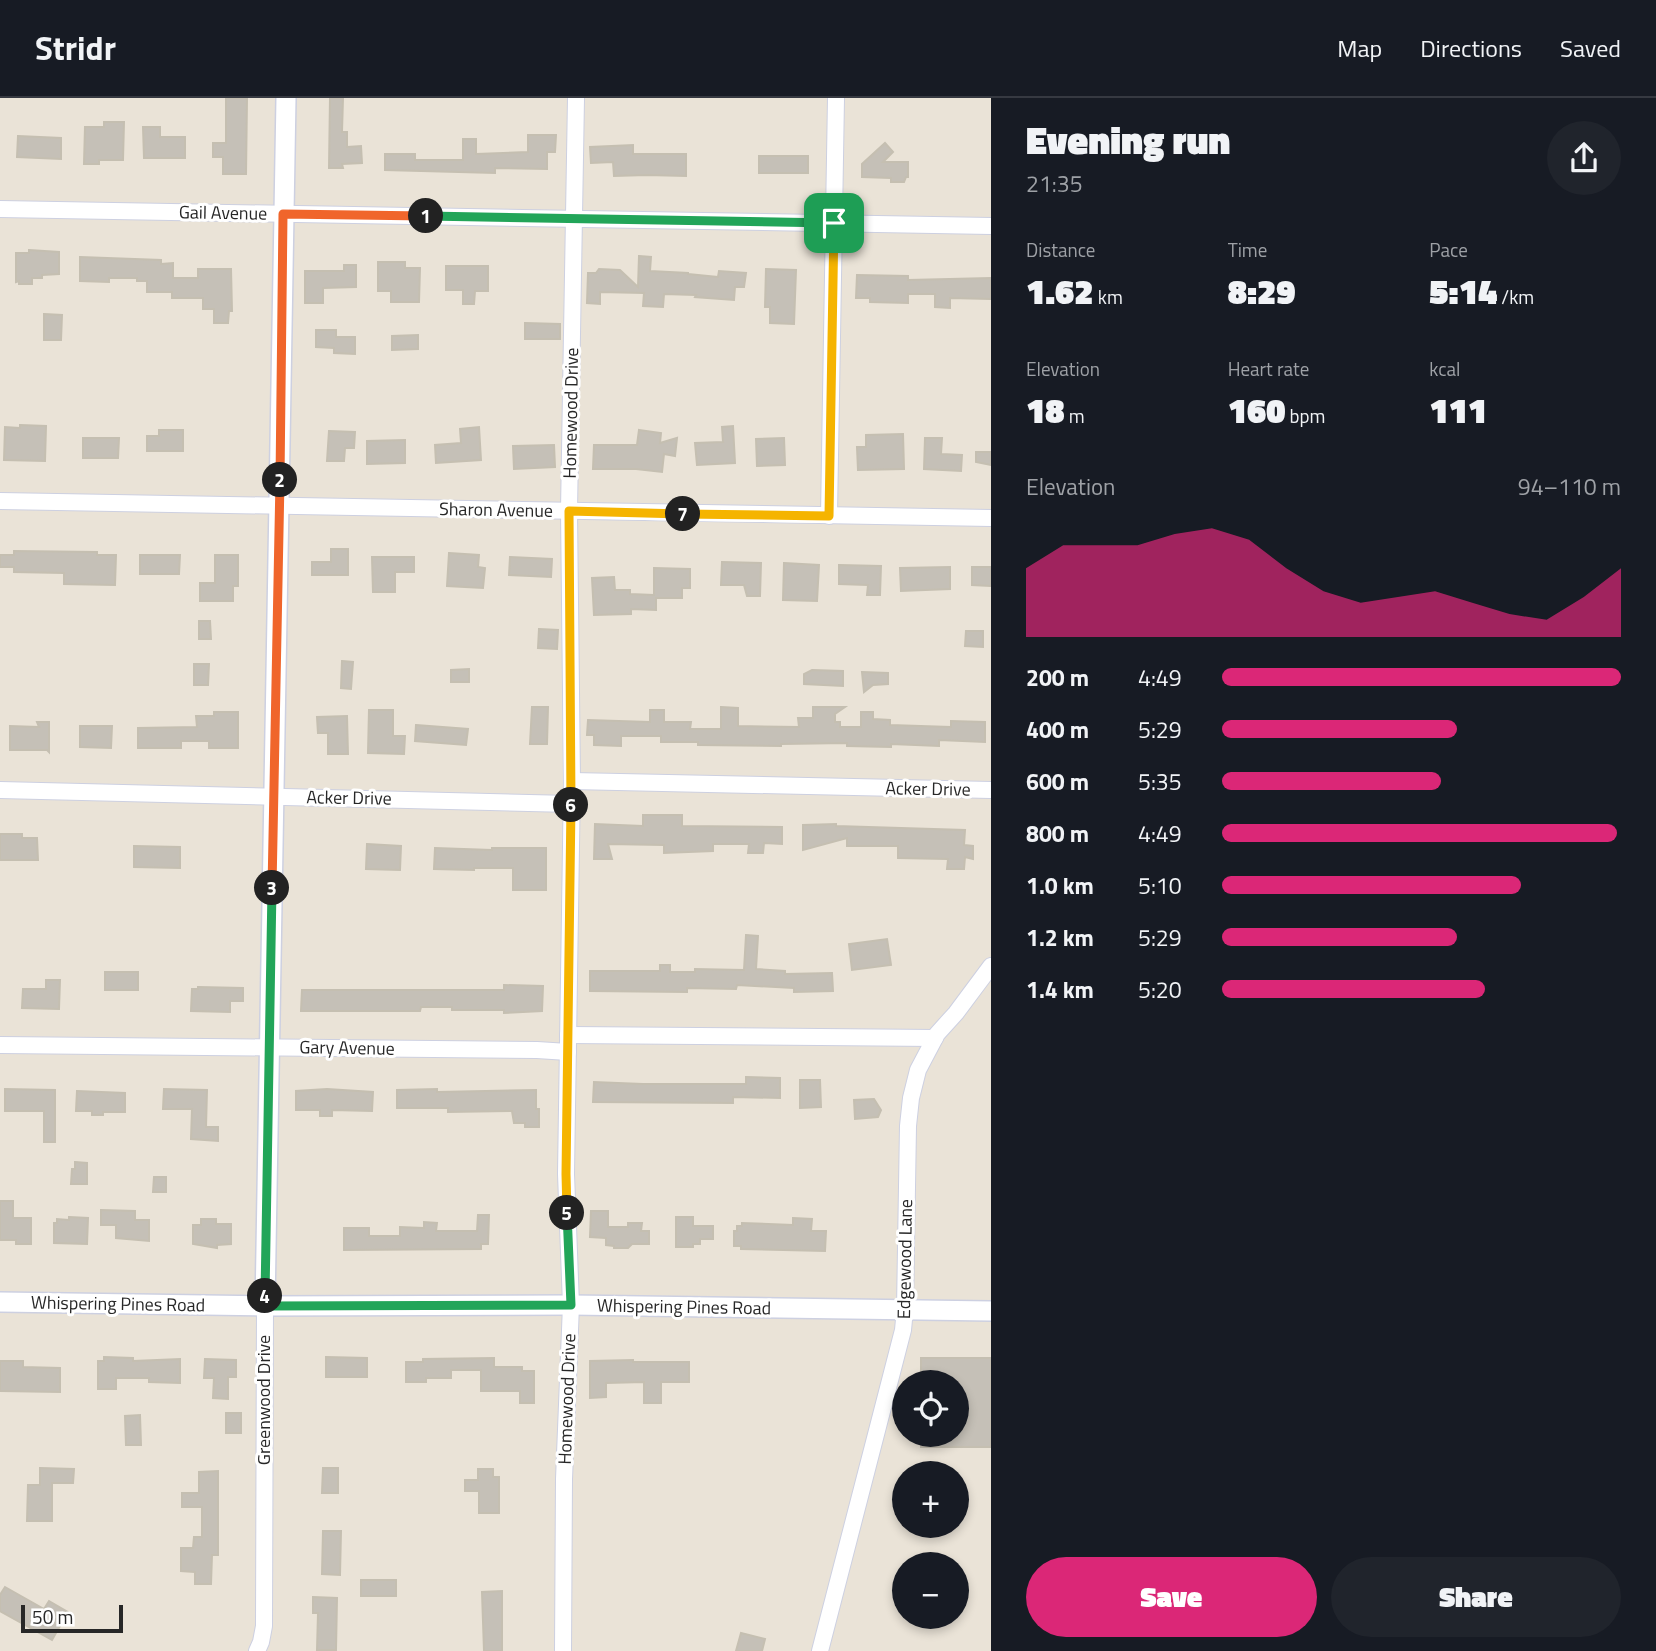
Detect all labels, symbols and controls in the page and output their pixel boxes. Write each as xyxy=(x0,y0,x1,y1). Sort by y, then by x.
text: Stridr xyxy=(35,23,116,73)
text: Map xyxy=(1337,30,1382,66)
text: Directions xyxy=(1420,30,1522,66)
text: Saved xyxy=(1560,30,1621,66)
text: Evening run xyxy=(1026,111,1230,169)
button: share xyxy=(1547,121,1621,195)
text: 21:35 xyxy=(1026,166,1083,201)
pin xyxy=(804,193,864,253)
street label: Gail Avenue xyxy=(179,198,267,227)
pin: 1 xyxy=(408,198,444,234)
text: 1 xyxy=(420,201,431,230)
icon: arrive xyxy=(815,204,853,242)
text: Distance xyxy=(1026,235,1095,264)
text: Time xyxy=(1228,235,1267,264)
text: Pace xyxy=(1429,235,1468,264)
text: 1.62 xyxy=(1026,264,1094,318)
text: 8:29 xyxy=(1228,264,1296,318)
text: 5:14 xyxy=(1429,264,1497,318)
text: km xyxy=(1094,282,1123,311)
text: /km xyxy=(1497,282,1534,311)
street label: Homewood Drive xyxy=(556,347,585,479)
text: Elevation xyxy=(1026,354,1100,383)
text: Heart rate xyxy=(1228,354,1309,383)
text: kcal xyxy=(1429,354,1460,383)
text: 18 xyxy=(1026,383,1065,437)
text: 160 xyxy=(1228,383,1285,437)
text: 111 xyxy=(1429,383,1487,437)
text: m xyxy=(1065,401,1085,430)
text: bpm xyxy=(1285,401,1326,430)
pin: 2 xyxy=(262,462,298,498)
text: 2 xyxy=(274,465,285,494)
text: Elevation xyxy=(1026,469,1115,504)
text: 94–110 m xyxy=(1518,469,1621,504)
street label: Sharon Avenue xyxy=(439,495,553,524)
pin: 7 xyxy=(666,496,700,532)
text: 7 xyxy=(677,499,688,528)
text: 200 m xyxy=(1026,660,1089,695)
text: 4:49 xyxy=(1138,660,1182,695)
text: 400 m xyxy=(1026,712,1089,747)
text: 5:29 xyxy=(1138,712,1182,747)
text: 600 m xyxy=(1026,764,1089,799)
text: 5:35 xyxy=(1138,764,1182,799)
street label: Acker Drive xyxy=(885,774,971,803)
street label: Acker Drive xyxy=(306,783,392,812)
pin: 6 xyxy=(554,788,588,822)
text: 6 xyxy=(565,790,576,819)
text: 800 m xyxy=(1026,816,1089,851)
text: 4:49 xyxy=(1138,816,1182,851)
text: 1.0 km xyxy=(1026,868,1094,903)
text: 5:10 xyxy=(1138,868,1182,903)
pin: 3 xyxy=(254,870,290,906)
text: 3 xyxy=(266,873,277,902)
text: 1.2 km xyxy=(1026,920,1094,955)
text: 5:29 xyxy=(1138,920,1182,955)
text: 1.4 km xyxy=(1026,972,1094,1007)
text: 5:20 xyxy=(1138,972,1182,1007)
street label: Gary Avenue xyxy=(299,1033,395,1062)
pin: 5 xyxy=(550,1196,584,1230)
text: 5 xyxy=(561,1198,572,1227)
street label: Edgewood Lane xyxy=(890,1199,919,1319)
pin: 4 xyxy=(247,1278,282,1314)
text: 4 xyxy=(259,1281,270,1310)
street label: Whispering Pines Road xyxy=(31,1288,205,1319)
street label: Whispering Pines Road xyxy=(597,1291,771,1322)
street label: Homewood Drive xyxy=(551,1333,582,1465)
street label: Greenwood Drive xyxy=(250,1335,277,1465)
map controls xyxy=(892,1370,969,1629)
button: locate xyxy=(892,1370,969,1447)
button: + xyxy=(892,1461,969,1538)
button: − xyxy=(892,1552,969,1629)
button: Save xyxy=(1026,1557,1317,1637)
button: Share xyxy=(1331,1557,1621,1637)
scale bar xyxy=(21,1602,122,1634)
text: 50 m xyxy=(32,1602,73,1631)

